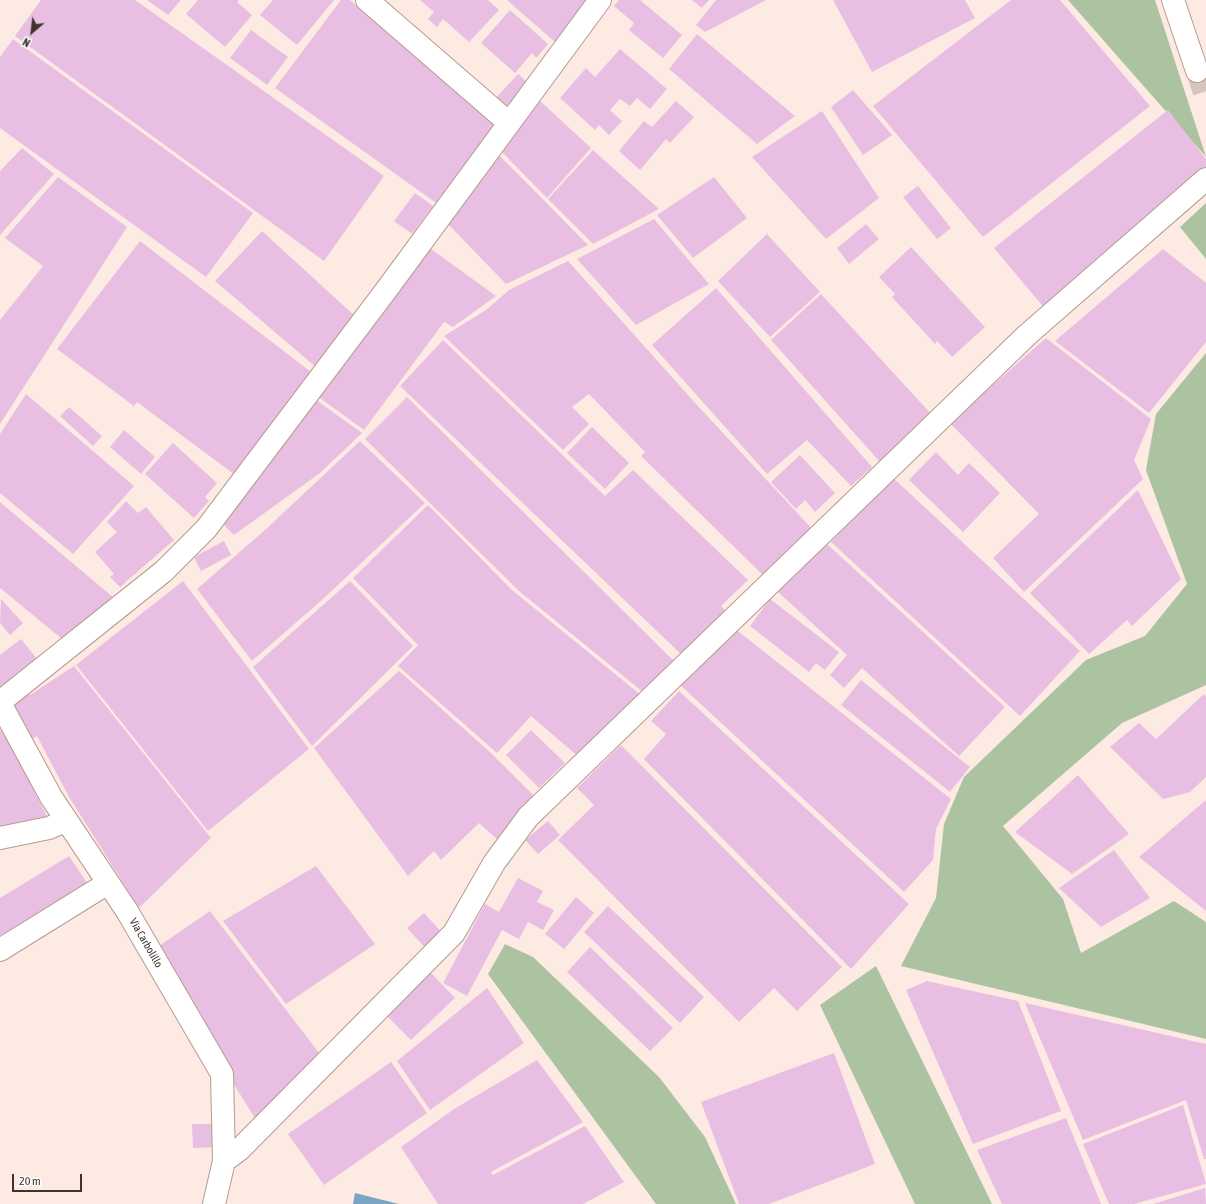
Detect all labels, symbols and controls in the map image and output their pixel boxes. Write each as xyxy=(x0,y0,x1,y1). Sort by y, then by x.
north arrow xyxy=(12,12,52,52)
text: N xyxy=(21,36,32,49)
street label: Via Carbolillo xyxy=(127,916,165,970)
scale bar xyxy=(14,1166,84,1192)
text: 20 m xyxy=(19,1174,41,1188)

